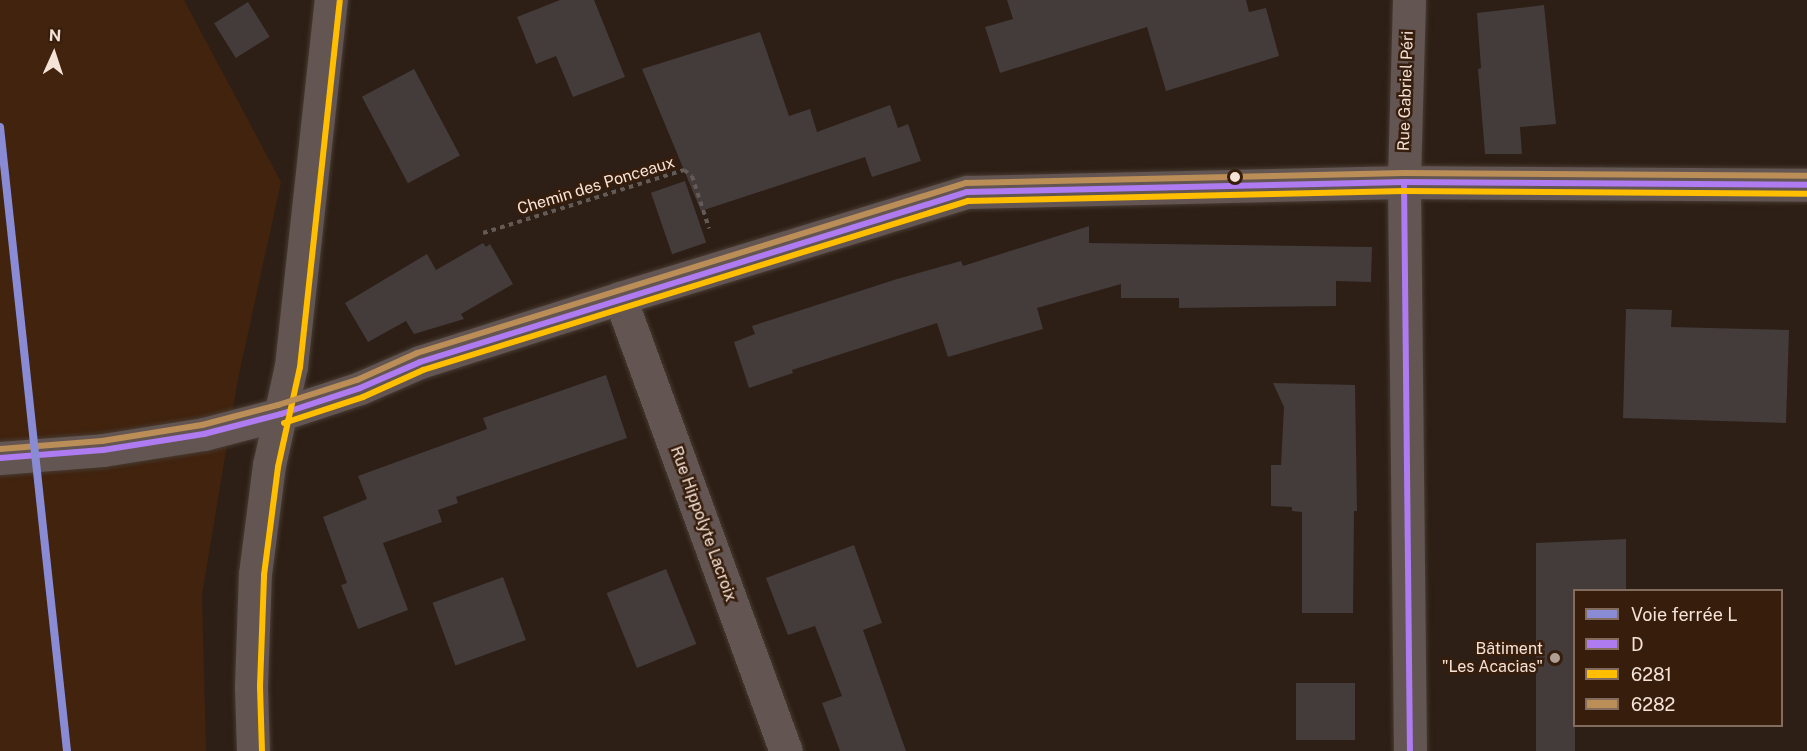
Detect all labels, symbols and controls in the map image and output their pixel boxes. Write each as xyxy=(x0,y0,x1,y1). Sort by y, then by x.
north arrow xyxy=(24,24,84,84)
text: N xyxy=(48,26,62,45)
street label: Rue Gabriel Péri xyxy=(1394,31,1418,151)
street label: Chemin des Ponceaux xyxy=(515,153,677,219)
unlabelled marker xyxy=(1229,171,1241,183)
street label: Rue Hippolyte Lacroix xyxy=(666,444,740,604)
legend xyxy=(1573,589,1783,727)
text: Voie ferrée L xyxy=(1631,604,1738,625)
text: D xyxy=(1631,634,1643,655)
place label: Bâtiment "Les Acacias" xyxy=(1442,639,1543,677)
marker: Bâtiment "Les Acacias" xyxy=(1548,651,1562,665)
text: 6281 xyxy=(1631,664,1672,685)
text: 6282 xyxy=(1631,694,1675,715)

